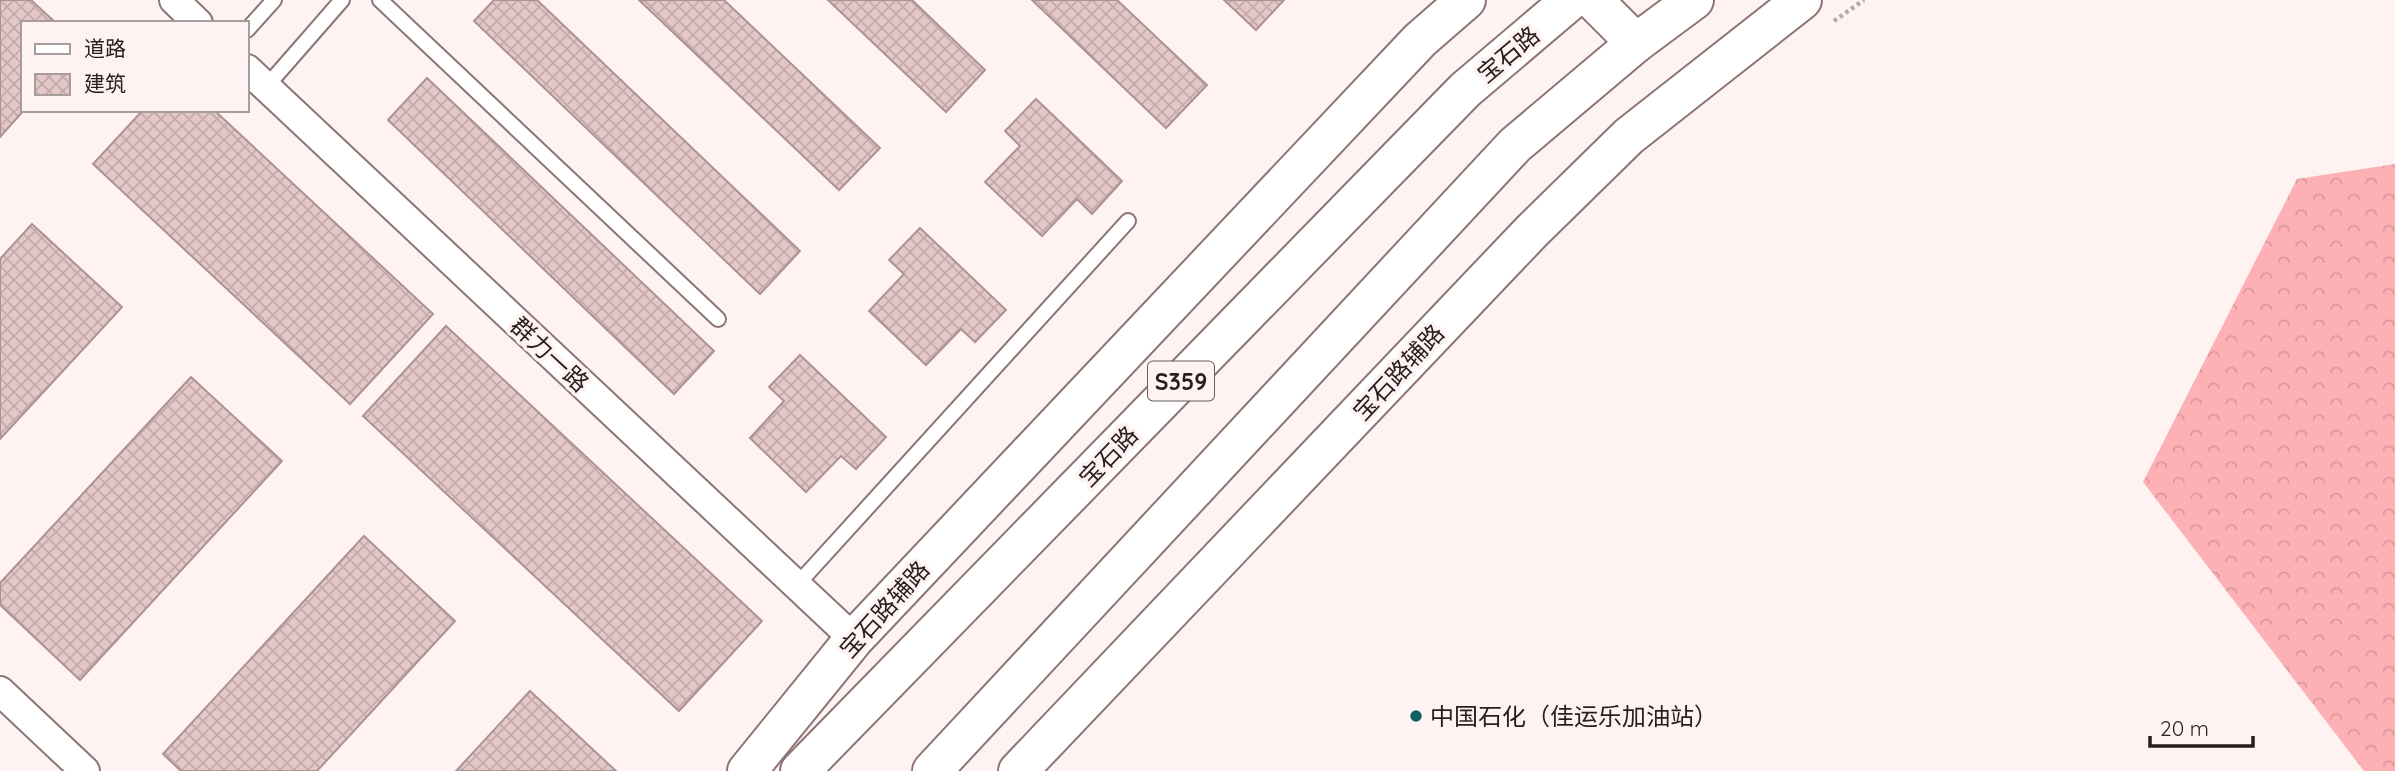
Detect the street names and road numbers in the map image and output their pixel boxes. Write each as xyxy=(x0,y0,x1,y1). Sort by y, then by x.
street label: 宝石路 xyxy=(1471,19,1545,89)
street label: 群力一路 xyxy=(505,310,595,398)
street label: 宝石路辅路 xyxy=(1346,318,1450,426)
road number: S359 xyxy=(1148,362,1214,400)
street label: 宝石路 xyxy=(1072,420,1144,492)
street label: 宝石路辅路 xyxy=(833,554,935,664)

